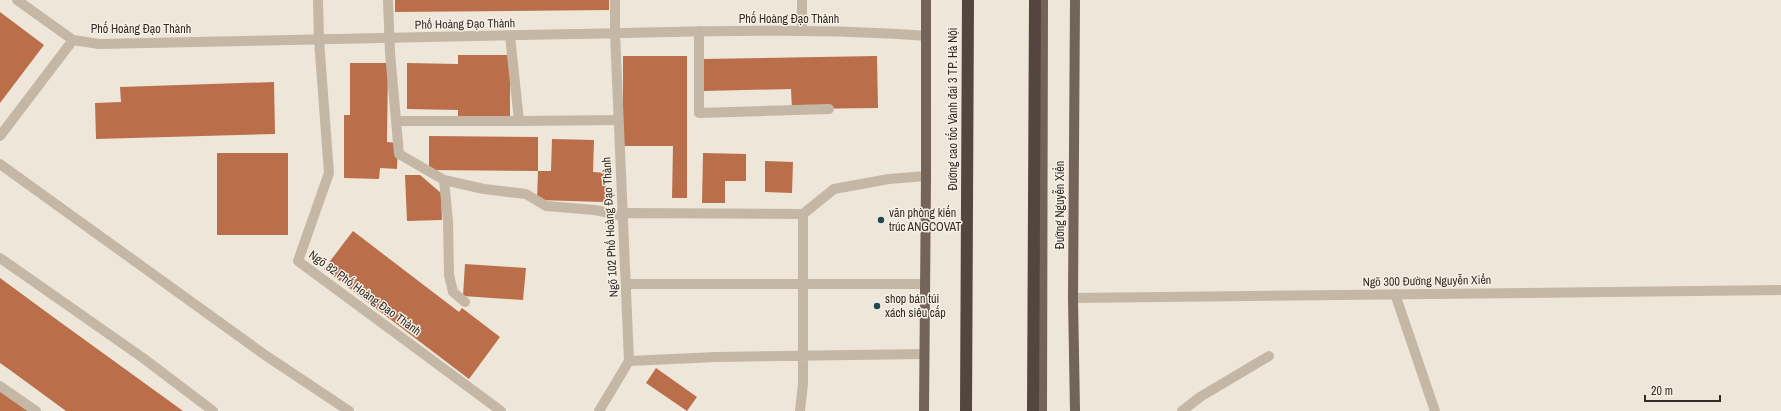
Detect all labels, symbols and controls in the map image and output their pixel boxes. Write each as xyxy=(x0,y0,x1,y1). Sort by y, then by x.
street label: Phố Hoàng Đạo Thành xyxy=(739,11,839,27)
street label: Phố Hoàng Đạo Thành xyxy=(415,15,515,33)
street label: Phố Hoàng Đạo Thành xyxy=(91,21,191,37)
street label: Đường cao tốc Vành đai 3 TP. Hà Nội xyxy=(945,27,961,191)
street label: Ngõ 102 Phố Hoàng Đạo Thành xyxy=(598,156,622,298)
street label: Đường Nguyễn Xiển xyxy=(1052,161,1068,249)
place label: văn phòng kiến trúc ANGCOVAT xyxy=(889,205,961,235)
marker: văn phòng kiến trúc ANGCOVAT xyxy=(876,215,886,225)
street label: Ngõ 82 Phố Hoàng Đạo Thành xyxy=(306,247,424,339)
street label: Ngõ 300 Đường Nguyễn Xiển xyxy=(1363,272,1491,290)
place label: shop bán túi xách siêu cấp xyxy=(885,291,946,321)
marker: shop bán túi xách siêu cấp xyxy=(872,301,882,311)
scale bar xyxy=(1645,377,1720,403)
text: 20 m xyxy=(1651,383,1673,399)

